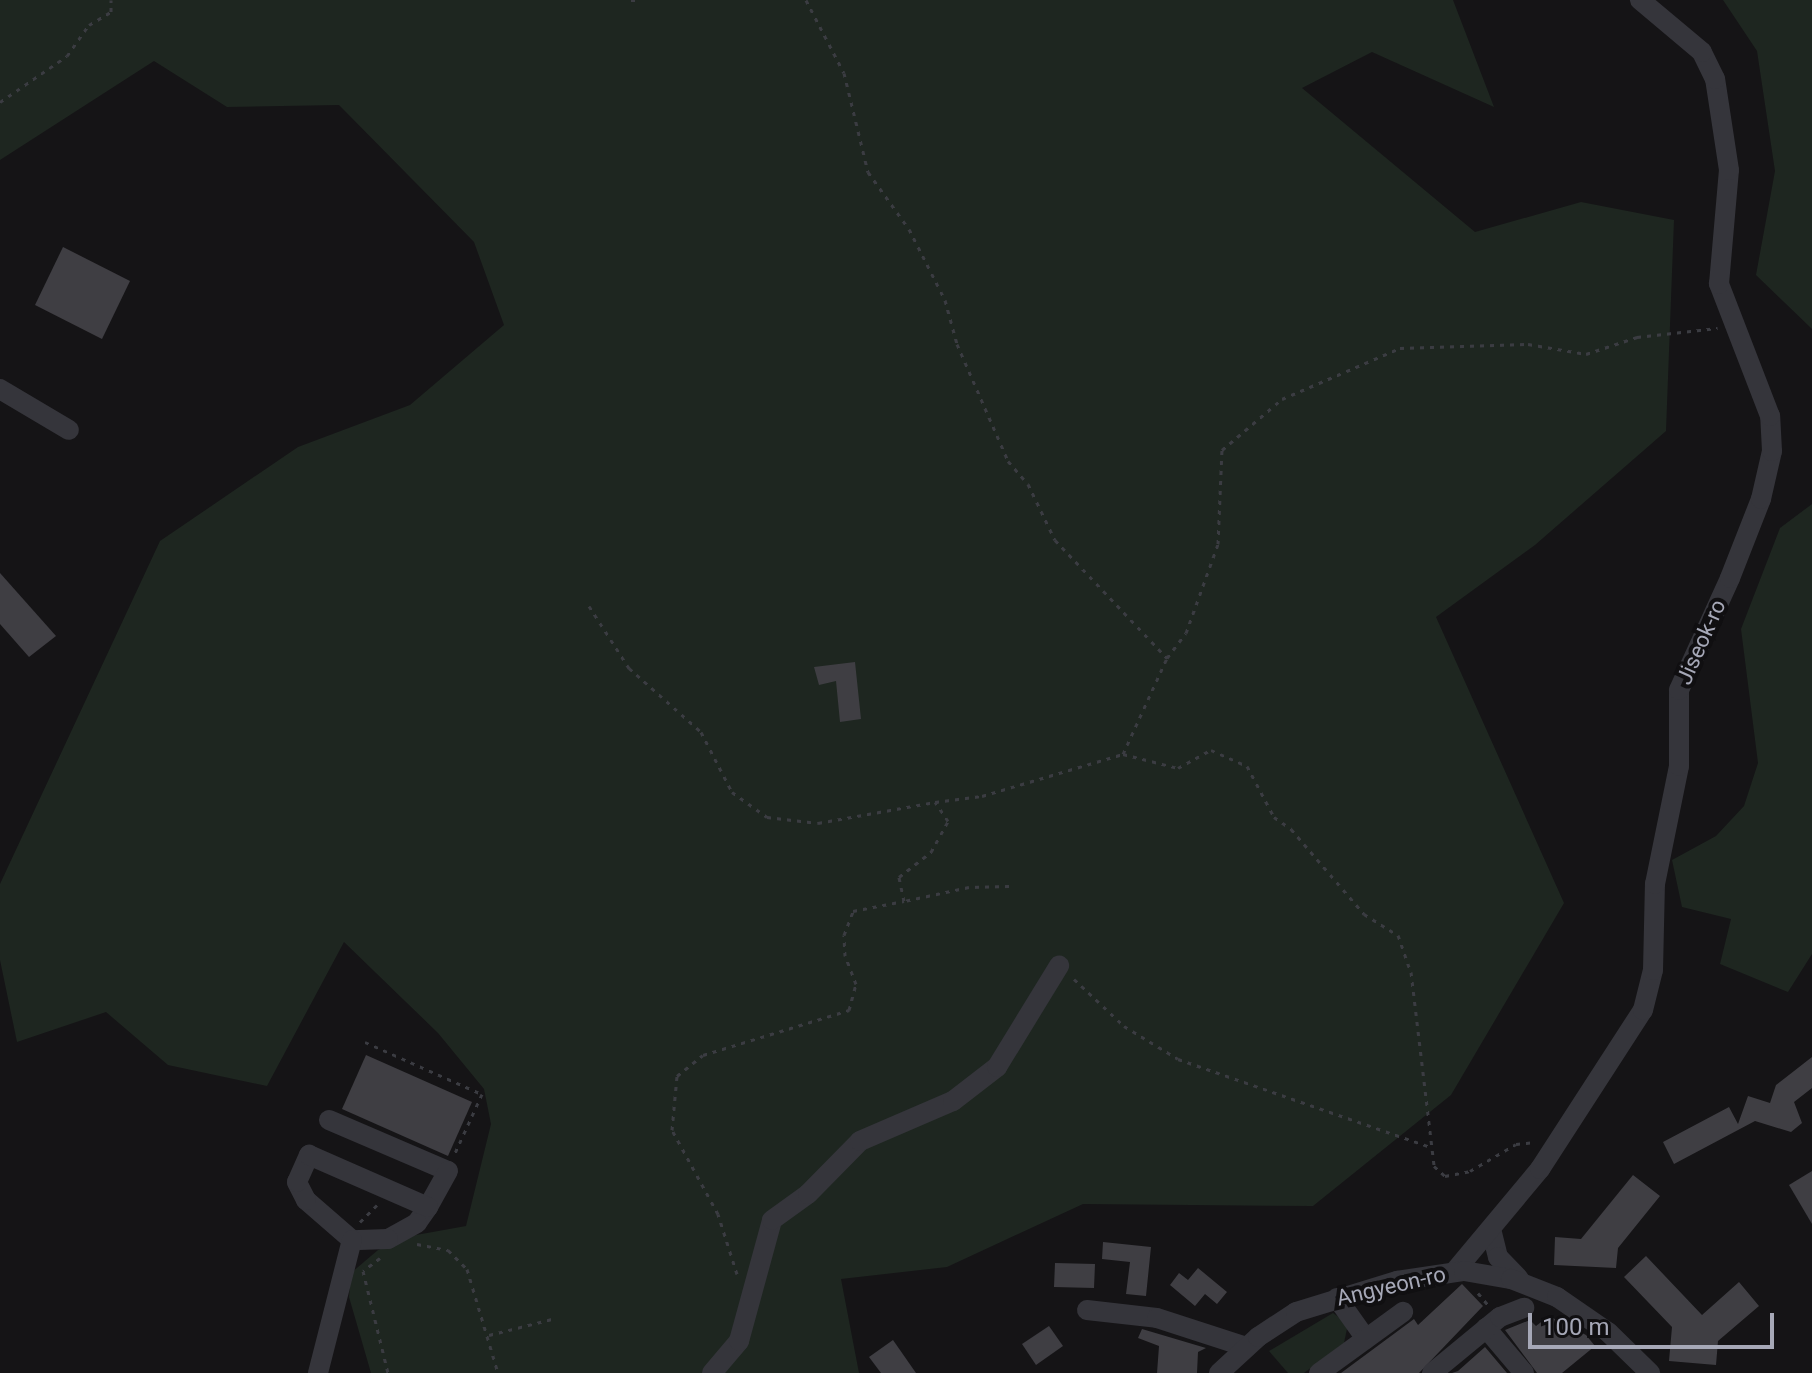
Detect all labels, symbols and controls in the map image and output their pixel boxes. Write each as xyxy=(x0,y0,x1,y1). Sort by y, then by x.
street label: Jiseok-ro xyxy=(1671,595,1731,689)
street label: Angyeon-ro xyxy=(1334,1261,1448,1311)
scale bar xyxy=(1532,1297,1778,1347)
text: 100 m xyxy=(1542,1313,1609,1341)

